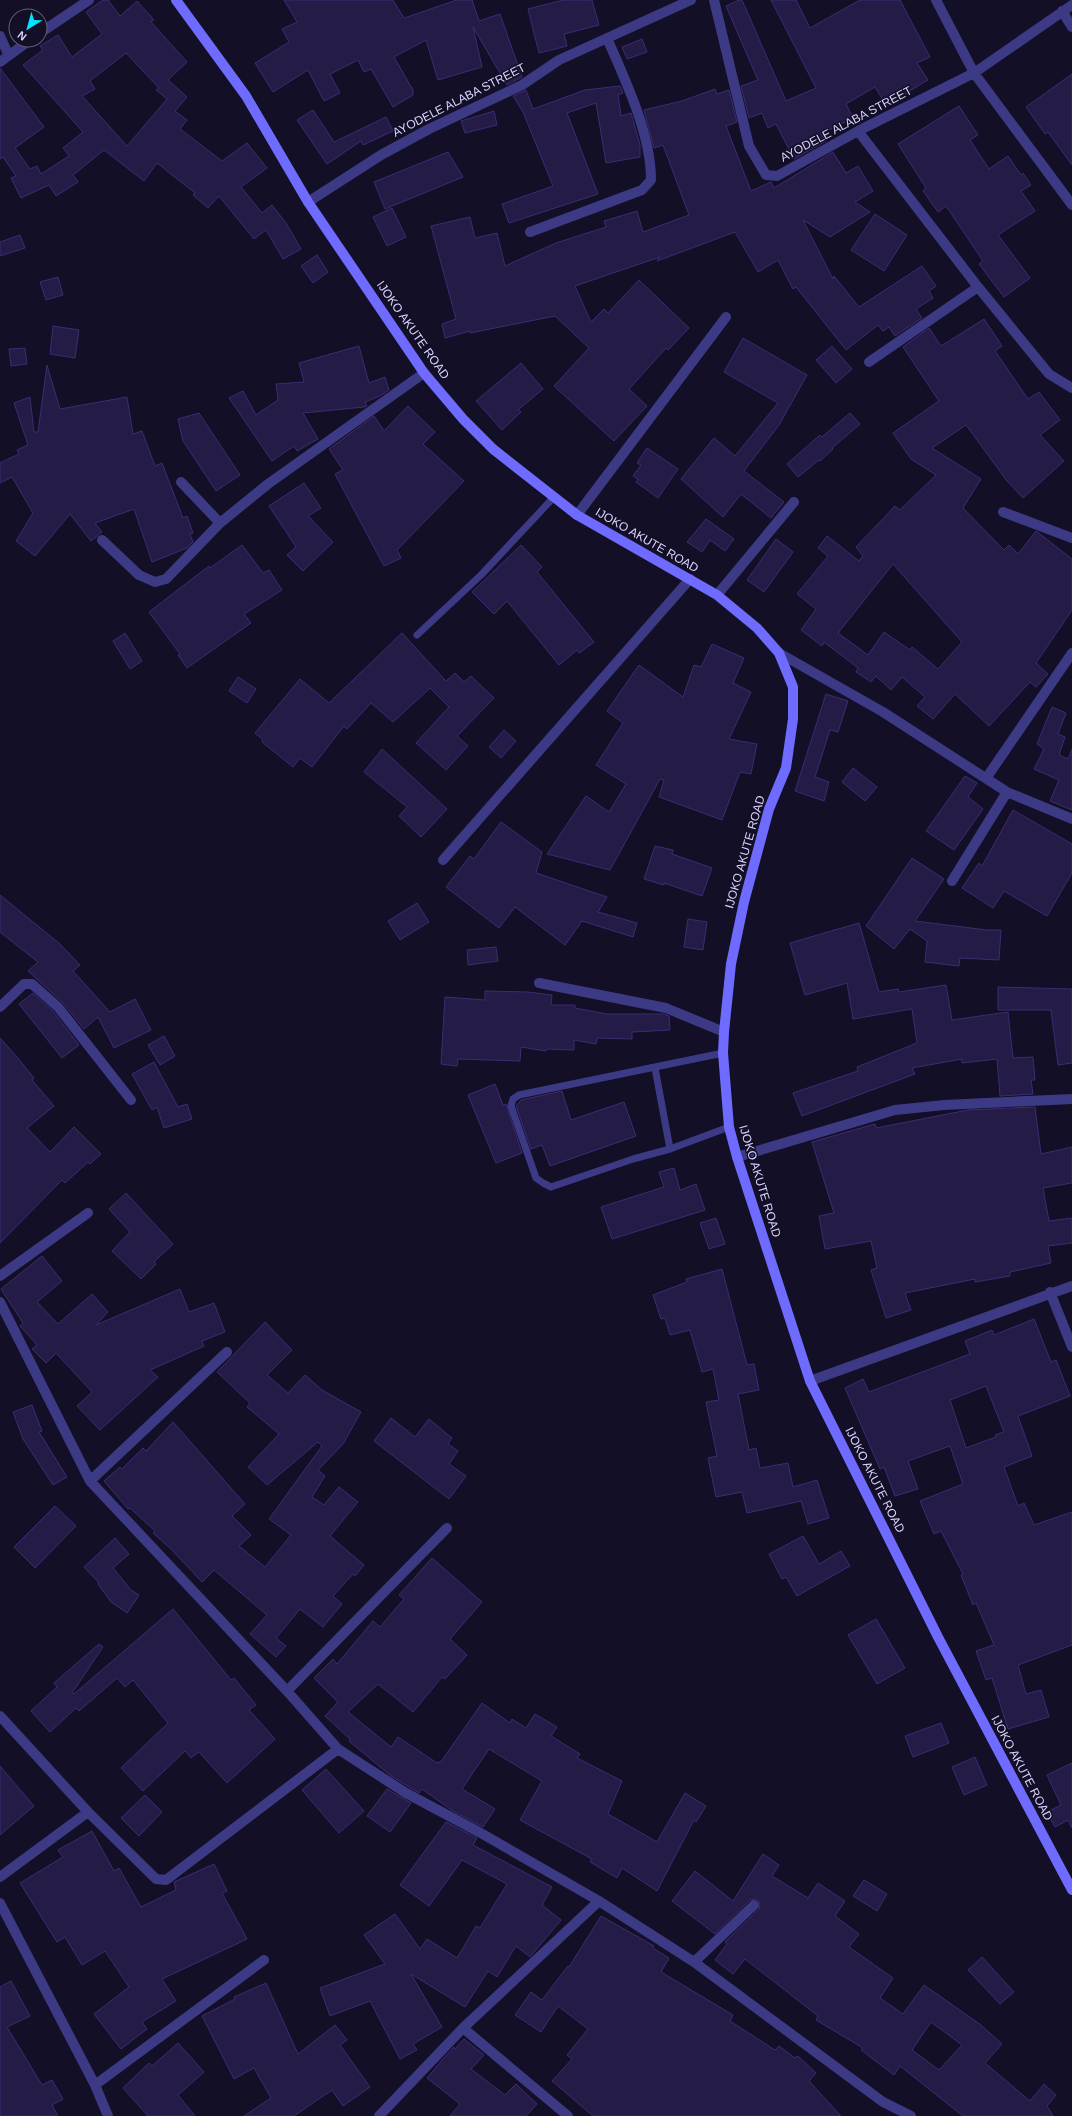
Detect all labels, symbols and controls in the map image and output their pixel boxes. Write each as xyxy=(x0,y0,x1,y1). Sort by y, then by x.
north arrow xyxy=(8,8,48,48)
text: N xyxy=(15,29,29,43)
street label: AYODELE ALABA STREET xyxy=(390,60,528,140)
street label: AYODELE ALABA STREET xyxy=(778,83,915,165)
street label: IJOKO AKUTE ROAD xyxy=(374,278,452,382)
street label: IJOKO AKUTE ROAD xyxy=(593,505,701,575)
street label: IJOKO AKUTE ROAD xyxy=(722,794,768,910)
street label: IJOKO AKUTE ROAD xyxy=(736,1123,784,1239)
street label: IJOKO AKUTE ROAD xyxy=(842,1425,908,1535)
street label: IJOKO AKUTE ROAD xyxy=(988,1713,1056,1823)

